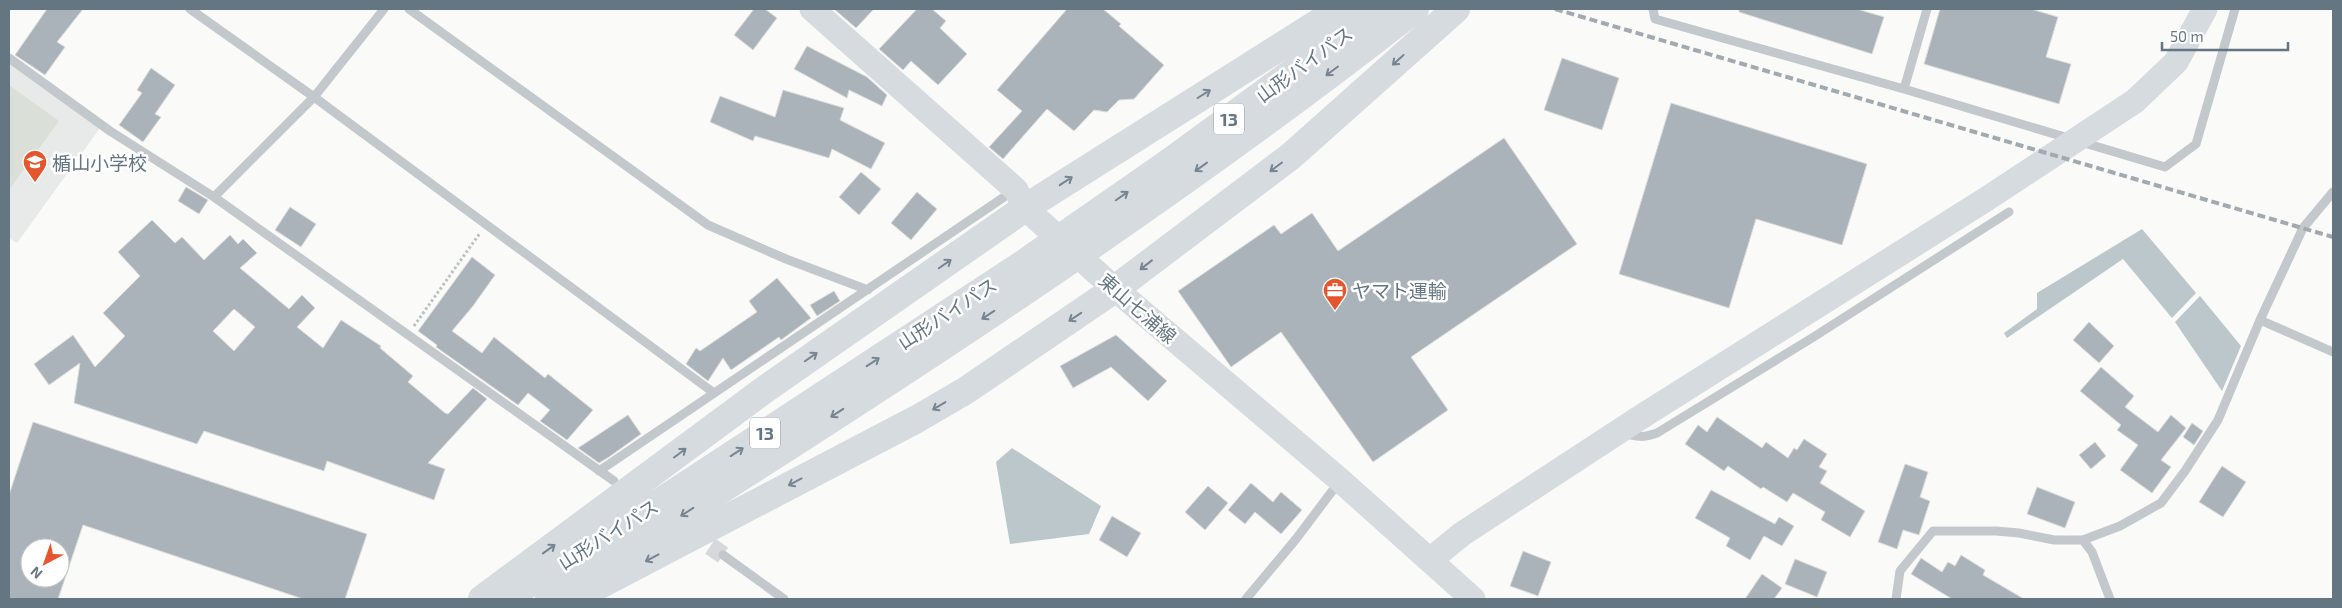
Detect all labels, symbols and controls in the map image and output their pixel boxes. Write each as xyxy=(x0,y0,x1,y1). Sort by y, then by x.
scale bar xyxy=(2162,20,2288,52)
street label: 山形バイパス xyxy=(1251,21,1357,107)
text: 50 m xyxy=(2170,27,2204,45)
one-way arrow xyxy=(1392,55,1405,66)
one-way arrow xyxy=(1326,66,1339,77)
one-way arrow xyxy=(1196,89,1210,99)
road number: 13 xyxy=(1214,104,1244,134)
school or university icon: 楯山小学校 xyxy=(22,149,48,183)
place label: 楯山小学校 xyxy=(52,151,147,174)
one-way arrow xyxy=(1194,162,1208,172)
one-way arrow xyxy=(1270,162,1283,173)
one-way arrow xyxy=(1059,176,1073,186)
one-way arrow xyxy=(1114,191,1128,201)
one-way arrow xyxy=(937,259,951,269)
one-way arrow xyxy=(1139,260,1153,270)
street label: 東山七浦線 xyxy=(1095,268,1181,348)
street label: 山形バイパス xyxy=(893,272,1001,354)
office icon: ヤマト運輸 xyxy=(1322,277,1348,311)
place label: ヤマト運輸 xyxy=(1352,279,1447,302)
one-way arrow xyxy=(982,311,996,321)
one-way arrow xyxy=(1068,312,1082,322)
one-way arrow xyxy=(804,352,818,362)
one-way arrow xyxy=(866,357,880,368)
one-way arrow xyxy=(932,402,947,412)
one-way arrow xyxy=(831,408,845,418)
road number: 13 xyxy=(750,418,780,448)
one-way arrow xyxy=(730,446,744,457)
one-way arrow xyxy=(673,447,686,458)
one-way arrow xyxy=(788,477,803,487)
street label: 山形バイパス xyxy=(554,494,662,574)
one-way arrow xyxy=(680,507,694,517)
north arrow xyxy=(20,538,70,588)
one-way arrow xyxy=(542,544,556,554)
one-way arrow xyxy=(644,553,659,563)
text: N xyxy=(27,563,46,583)

